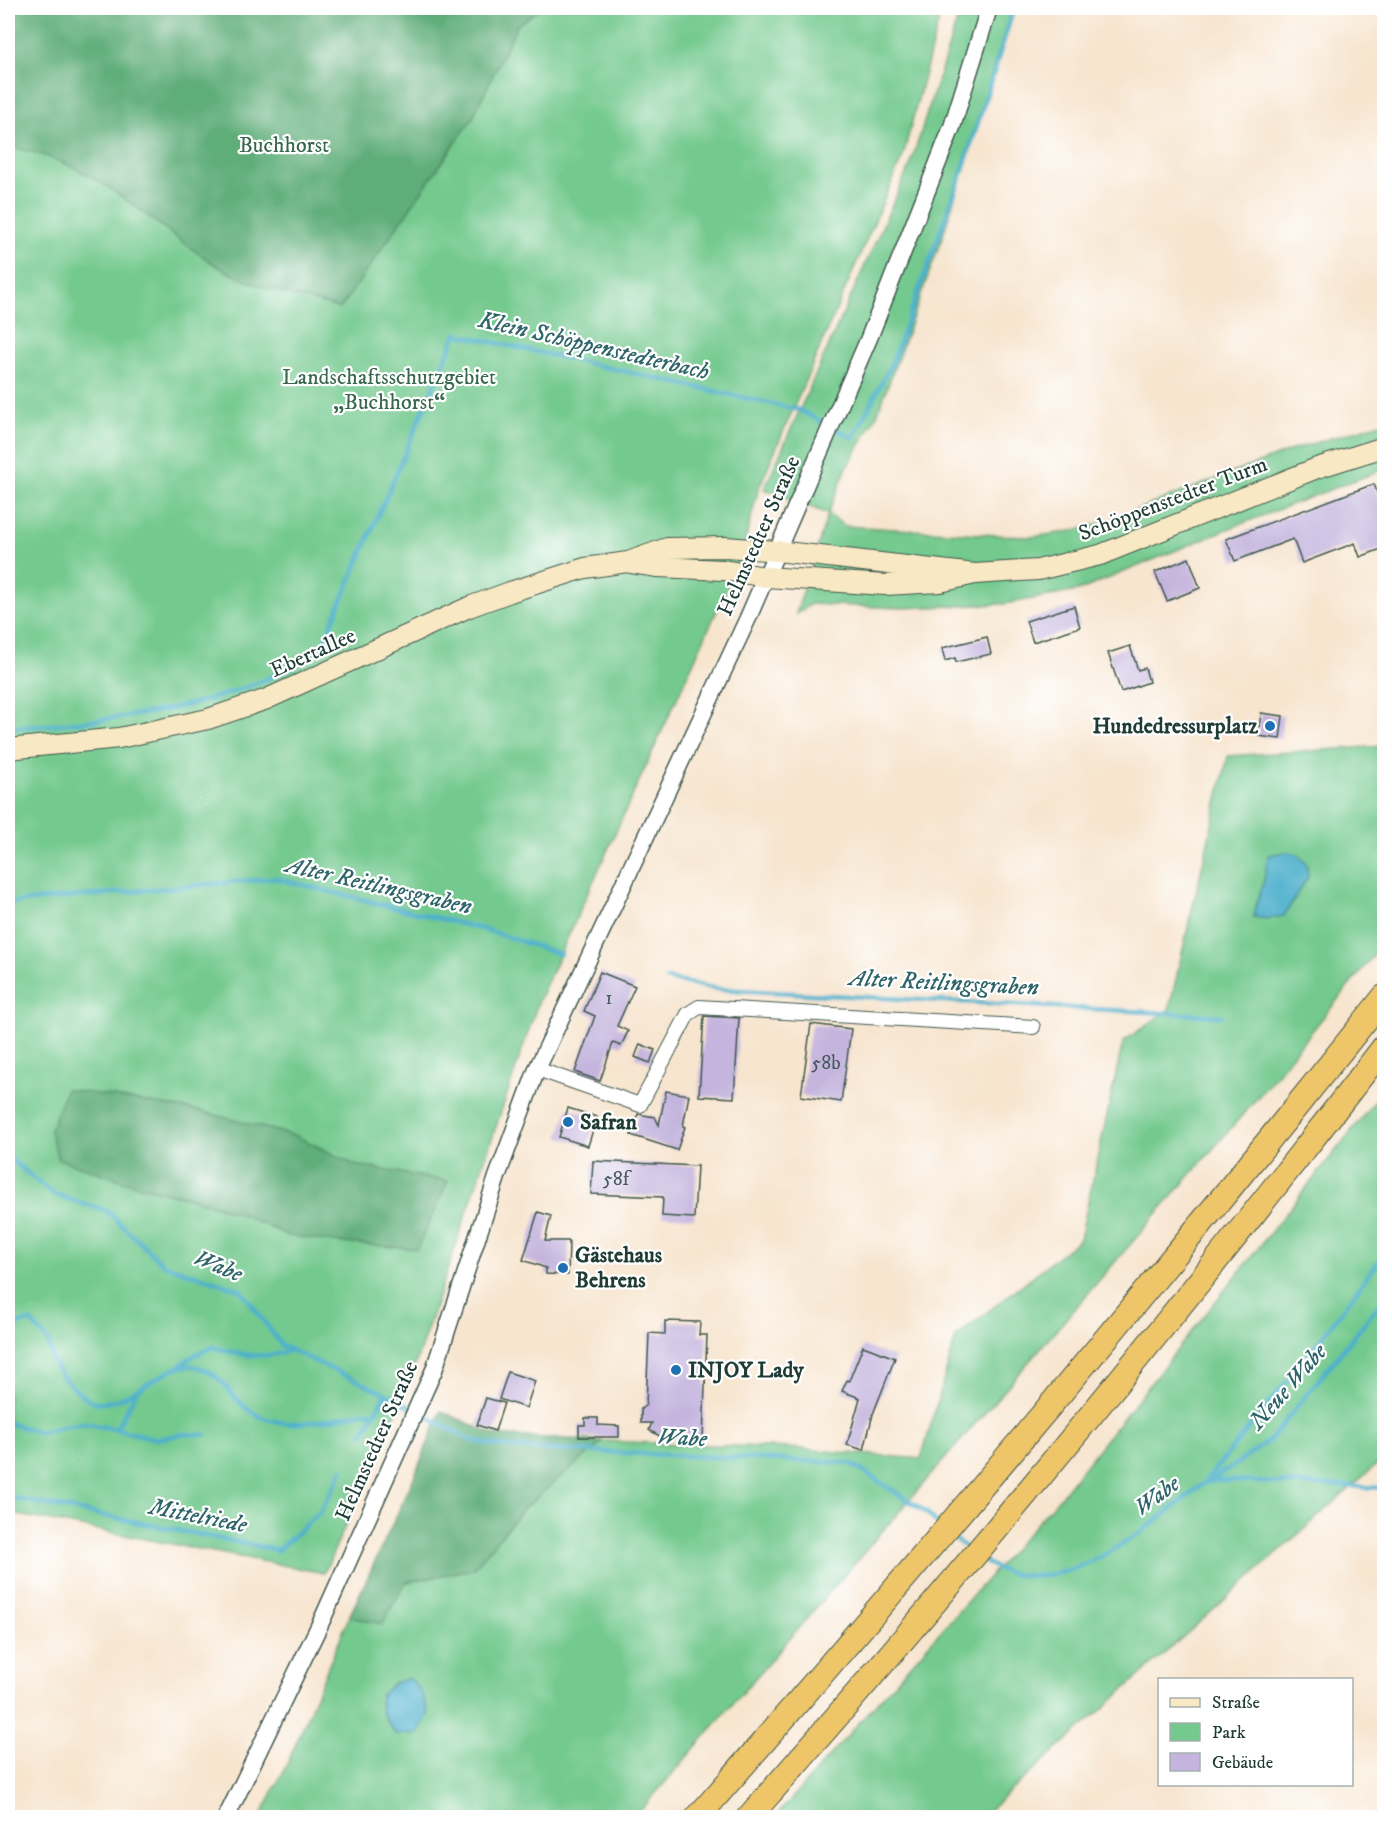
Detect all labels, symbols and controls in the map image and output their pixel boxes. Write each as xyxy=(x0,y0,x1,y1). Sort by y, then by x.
park label: Buchhorst xyxy=(239,132,329,159)
water label: Klein Schöppenstedterbach xyxy=(475,305,712,387)
park label: Landschaftsschutzgebiet „Buchhorst“ xyxy=(282,364,496,416)
street label: Schöppenstedter Turm xyxy=(1075,451,1271,547)
street label: Helmstedter Straße xyxy=(712,452,806,620)
street label: Ebertallee xyxy=(266,622,360,684)
place label: Hundedressurplatz xyxy=(1092,713,1258,740)
marker: Hundedressurplatz xyxy=(1263,719,1277,733)
water label: Alter Reitlingsgraben xyxy=(280,849,475,922)
water label: Alter Reitlingsgraben xyxy=(846,963,1039,1003)
house number: 1 xyxy=(605,986,613,1011)
house number: 58b xyxy=(811,1051,841,1076)
place label: Safran xyxy=(580,1109,637,1136)
marker: Safran xyxy=(561,1115,575,1129)
house number: 58f xyxy=(603,1167,633,1192)
place label: Gästehaus Behrens xyxy=(575,1242,663,1294)
water label: Wabe xyxy=(189,1243,248,1290)
marker: Gästehaus Behrens xyxy=(556,1261,570,1275)
water label: Neue Wabe xyxy=(1241,1337,1334,1438)
street label: Helmstedter Straße xyxy=(330,1357,424,1525)
place label: INJOY Lady xyxy=(688,1357,804,1384)
marker: INJOY Lady xyxy=(669,1363,683,1377)
water label: Wabe xyxy=(656,1422,709,1454)
water label: Wabe xyxy=(1128,1469,1187,1523)
water label: Mittelriede xyxy=(145,1491,250,1540)
legend xyxy=(1158,1678,1353,1786)
text: Straße xyxy=(1212,1692,1260,1714)
text: Park xyxy=(1212,1722,1246,1744)
text: Gebäude xyxy=(1212,1752,1273,1774)

